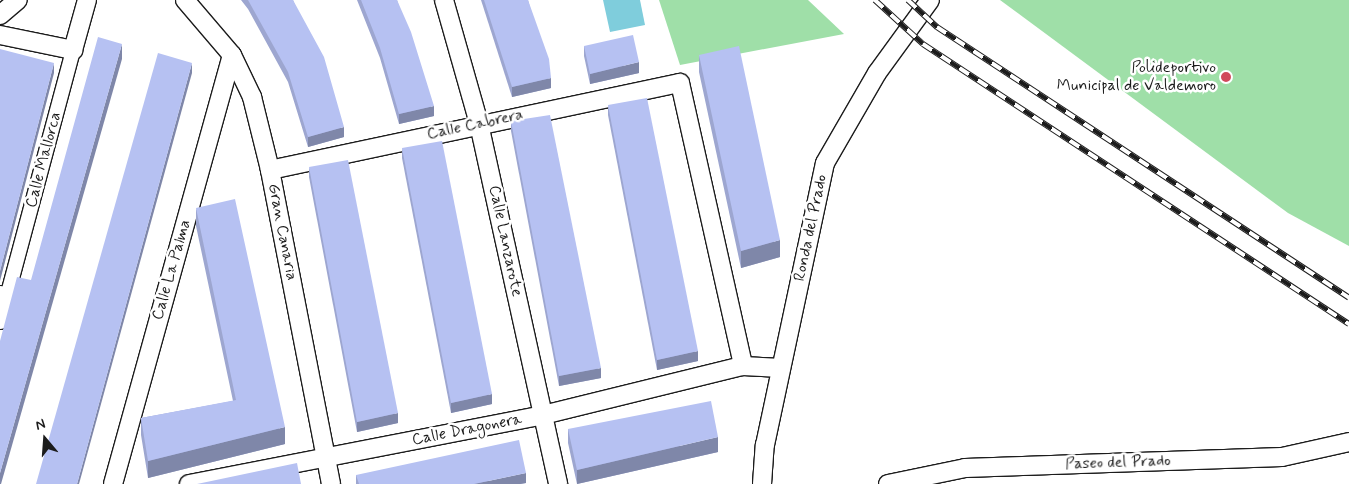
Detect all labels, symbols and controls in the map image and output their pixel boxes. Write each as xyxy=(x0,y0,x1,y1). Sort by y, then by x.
place label: Polideportivo Municipal de Valdemoro xyxy=(1060,58,1216,96)
marker: Polideportivo Municipal de Valdemoro xyxy=(1220,71,1232,83)
street label: Calle Cabrera xyxy=(425,105,525,145)
street label: Calle Mallorca xyxy=(22,110,66,210)
street label: Ronda del Prado xyxy=(790,173,832,283)
street label: Gran Canaria xyxy=(263,182,301,282)
street label: Calle Lanzarote xyxy=(484,184,526,298)
street label: Calle La Palma xyxy=(148,216,196,324)
street label: Calle Dragonera xyxy=(411,410,523,450)
north arrow xyxy=(20,414,70,464)
text: N xyxy=(33,415,48,435)
street label: Paseo del Prado xyxy=(1065,452,1171,474)

